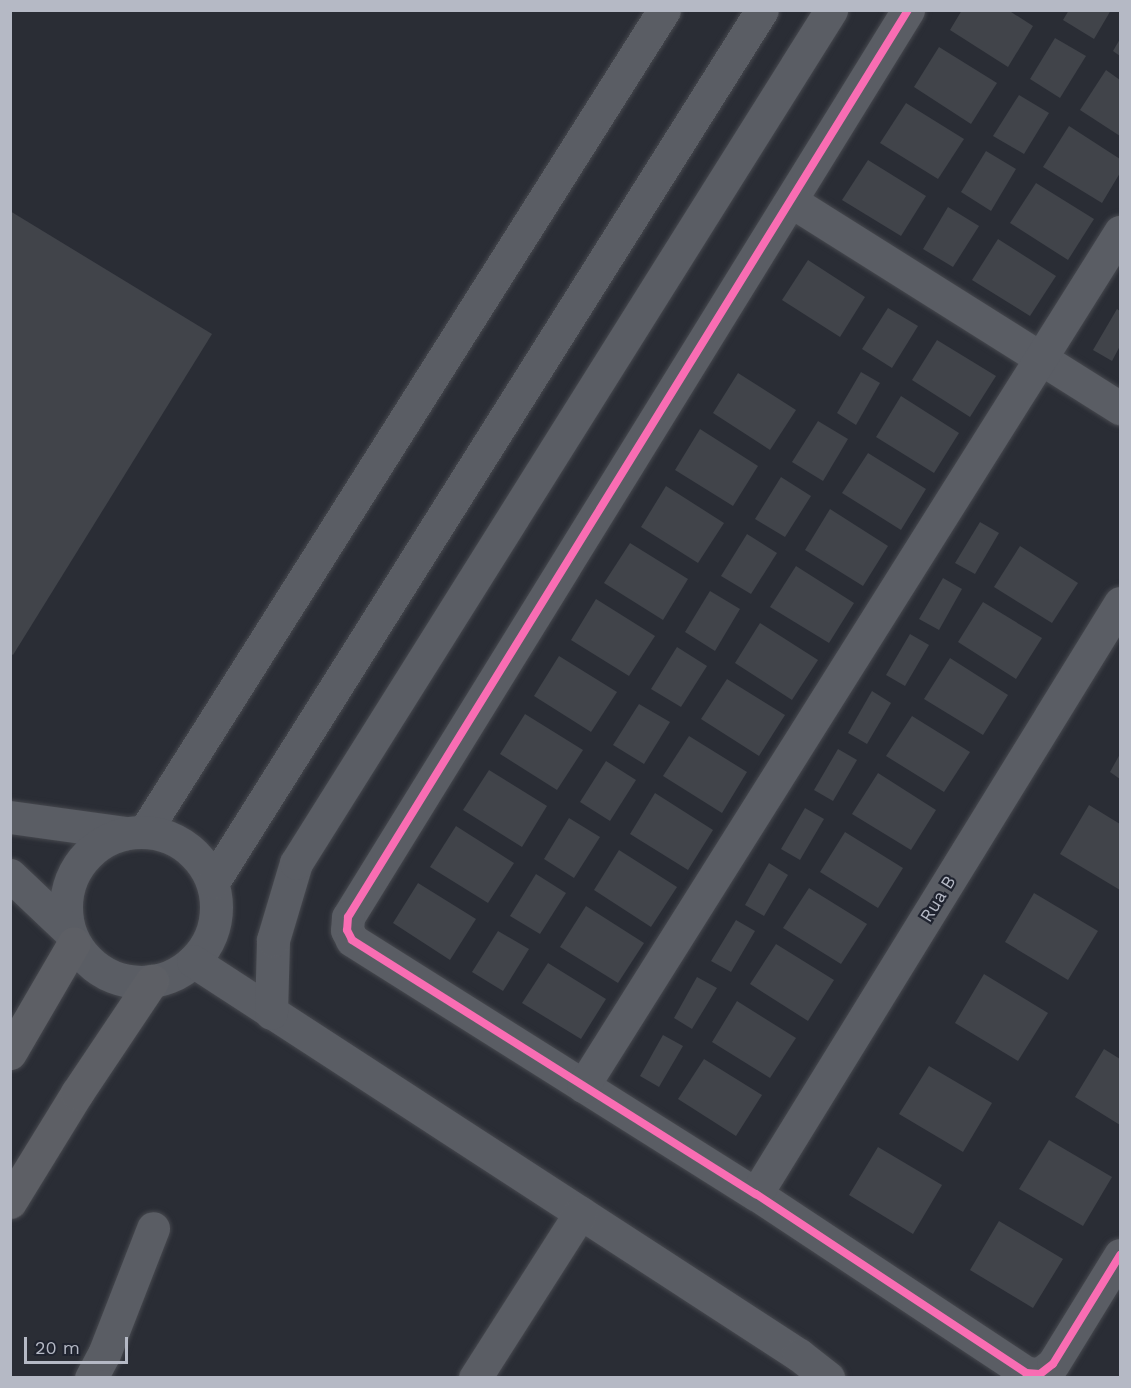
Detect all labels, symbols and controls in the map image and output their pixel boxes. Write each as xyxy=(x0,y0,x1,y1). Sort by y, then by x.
street label: Rua B xyxy=(915,872,961,926)
scale bar xyxy=(27,1325,130,1363)
text: 20 m xyxy=(35,1337,80,1358)

